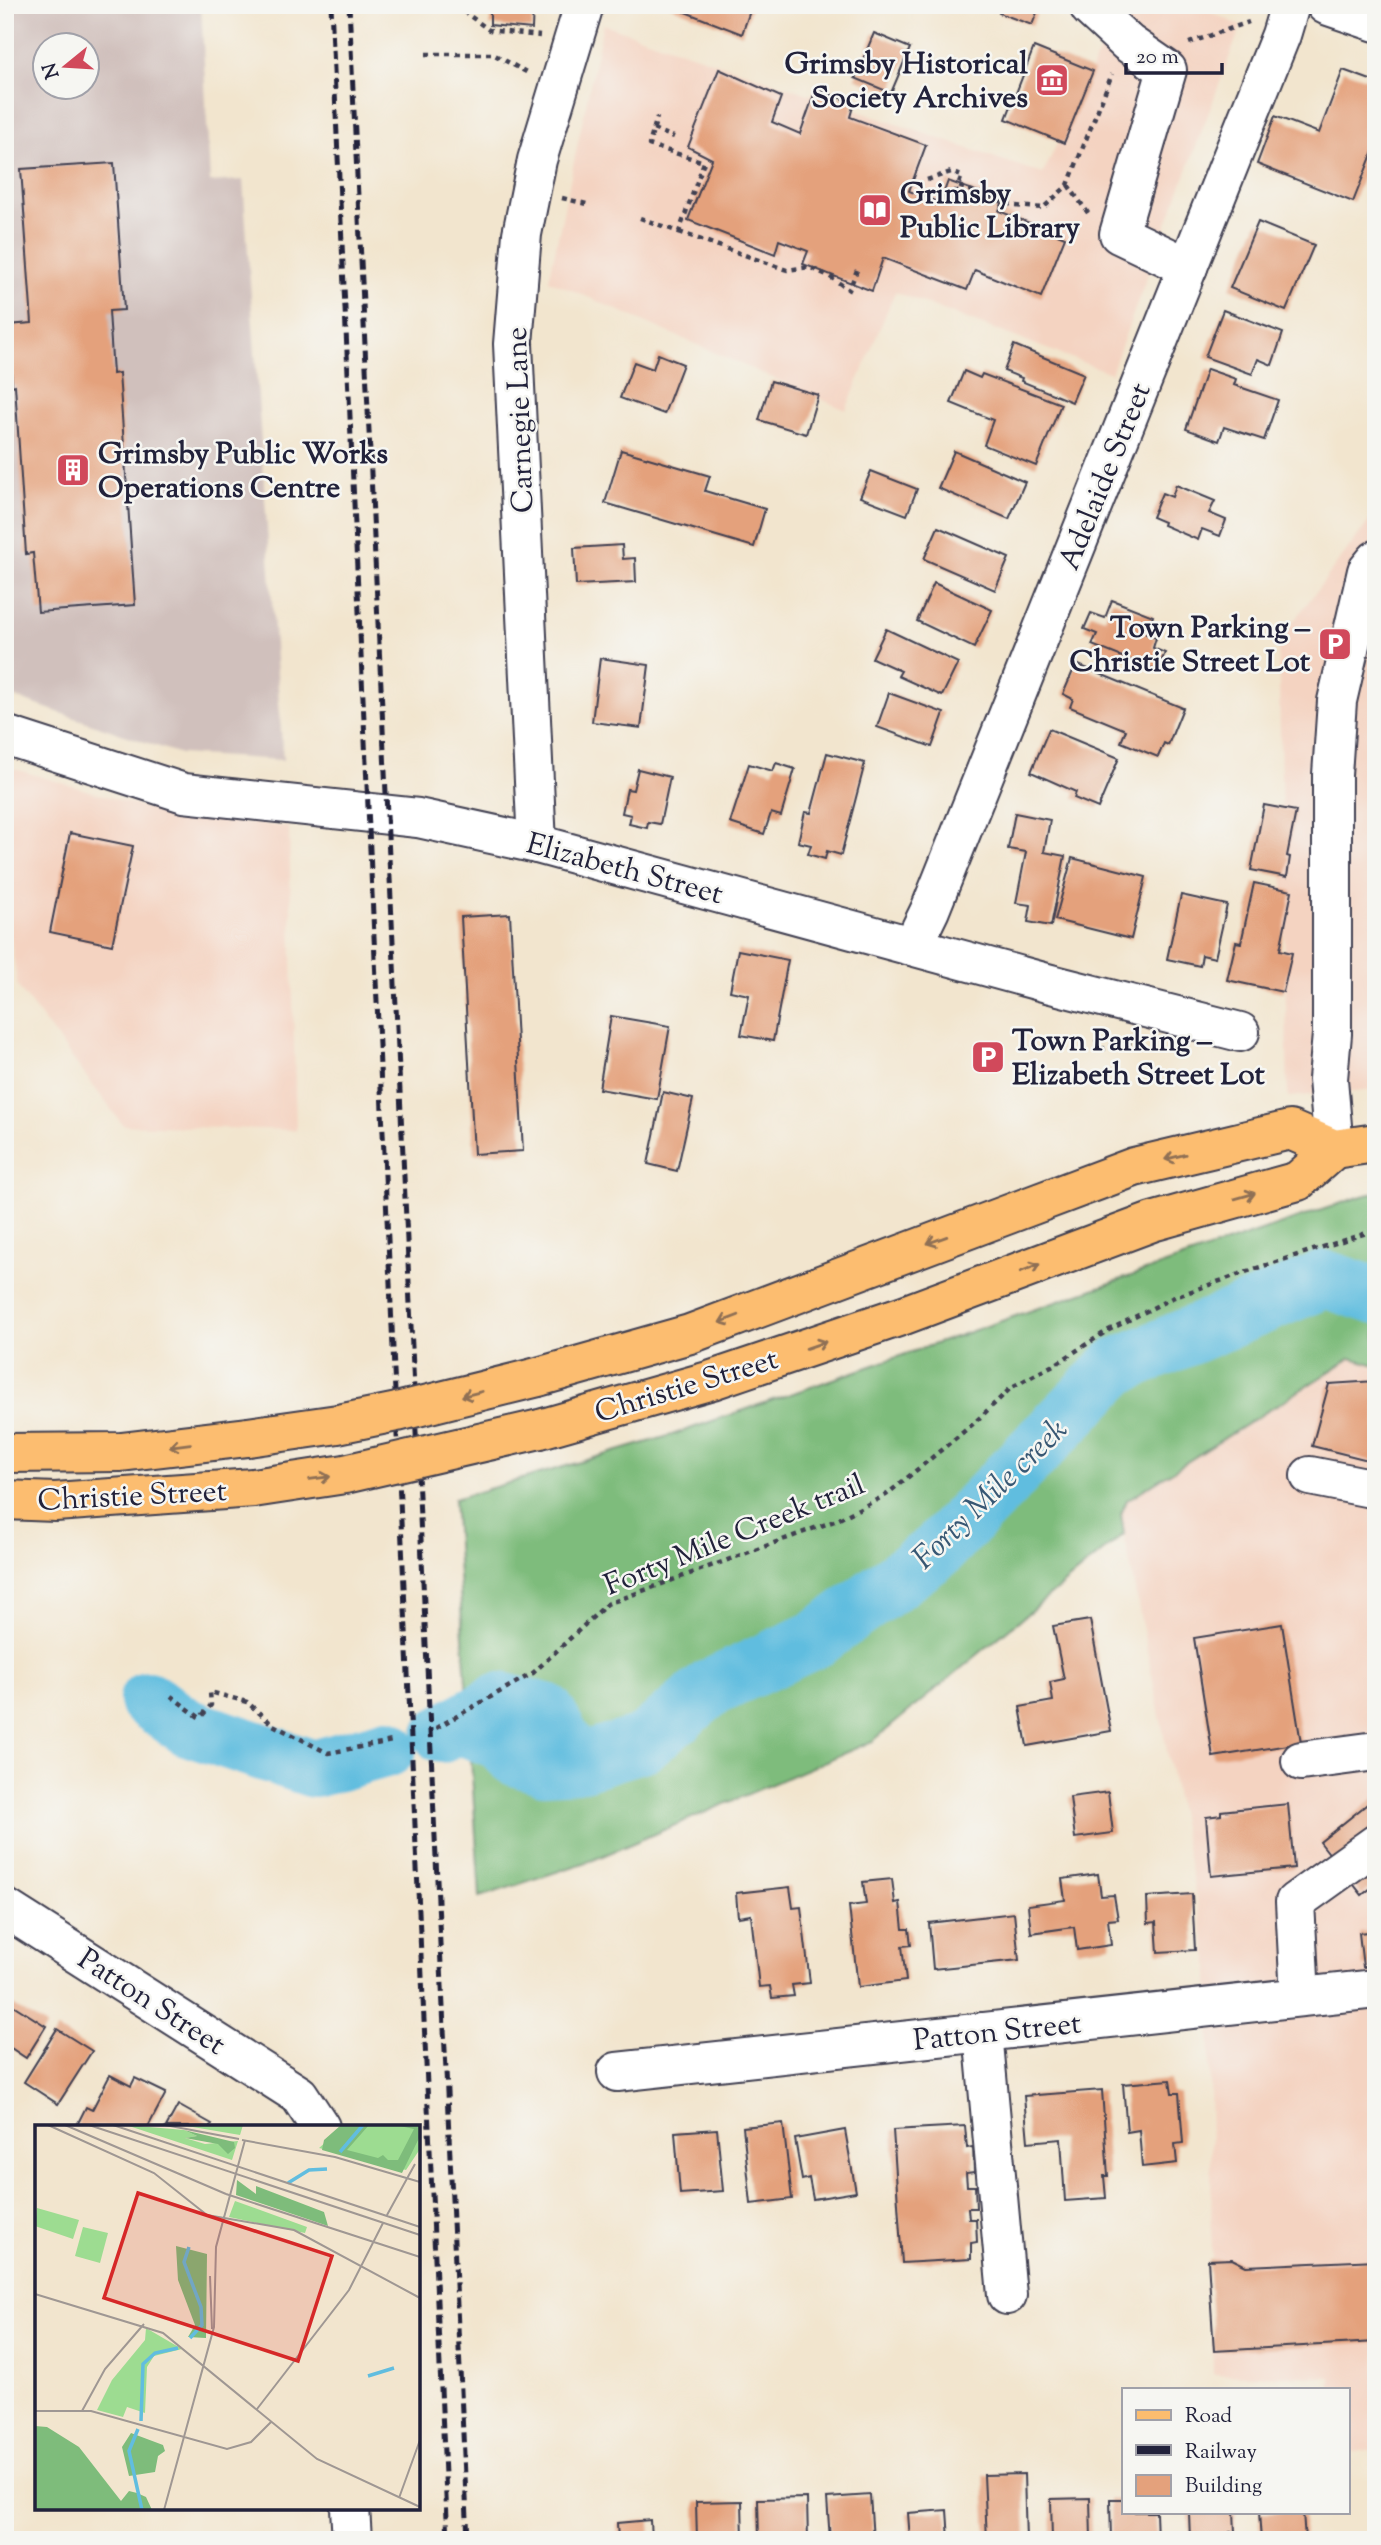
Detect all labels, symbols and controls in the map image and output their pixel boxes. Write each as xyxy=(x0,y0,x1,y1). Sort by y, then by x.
north arrow xyxy=(32,32,102,102)
scale bar xyxy=(1126,32,1222,76)
text: 20 m xyxy=(1136,43,1179,73)
place label: Grimsby Historical Society Archives xyxy=(784,44,1029,121)
text: N xyxy=(37,59,67,82)
museum icon: Grimsby Historical Society Archives xyxy=(1033,61,1071,99)
place label: Grimsby Public Library xyxy=(900,174,1080,251)
library icon: Grimsby Public Library xyxy=(856,191,894,229)
street label: Carnegie Lane xyxy=(497,326,546,514)
street label: Adelaide Street xyxy=(1049,377,1163,577)
place label: Grimsby Public Works Operations Centre xyxy=(98,434,388,511)
building icon: Grimsby Public Works Operations Centre xyxy=(54,451,92,489)
place label: Town Parking – Christie Street Lot xyxy=(1069,608,1311,685)
parking icon: Town Parking – Christie Street Lot xyxy=(1316,625,1354,663)
street label: Elizabeth Street xyxy=(521,824,727,917)
place label: Town Parking – Elizabeth Street Lot xyxy=(1012,1021,1266,1098)
parking icon: Town Parking – Elizabeth Street Lot xyxy=(969,1038,1007,1076)
one-way arrow xyxy=(1164,1151,1187,1164)
one-way arrow xyxy=(1233,1189,1256,1202)
one-way arrow xyxy=(927,1235,949,1248)
one-way arrow xyxy=(1018,1261,1040,1273)
one-way arrow xyxy=(719,1314,741,1326)
one-way arrow xyxy=(804,1338,826,1350)
street label: Christie Street xyxy=(590,1339,784,1436)
one-way arrow xyxy=(461,1388,483,1401)
water label: Forty Mile creek xyxy=(903,1409,1079,1581)
one-way arrow xyxy=(169,1438,192,1451)
street label: Forty Mile Creek trail xyxy=(598,1464,872,1608)
street label: Christie Street xyxy=(36,1471,228,1524)
one-way arrow xyxy=(308,1471,331,1484)
street label: Patton Street xyxy=(68,1939,233,2067)
street label: Patton Street xyxy=(911,2003,1083,2064)
inset map xyxy=(35,2125,420,2510)
legend xyxy=(1122,2388,1350,2514)
text: Road xyxy=(1185,2402,1232,2432)
text: Railway xyxy=(1185,2438,1257,2468)
text: Building xyxy=(1185,2472,1262,2502)

